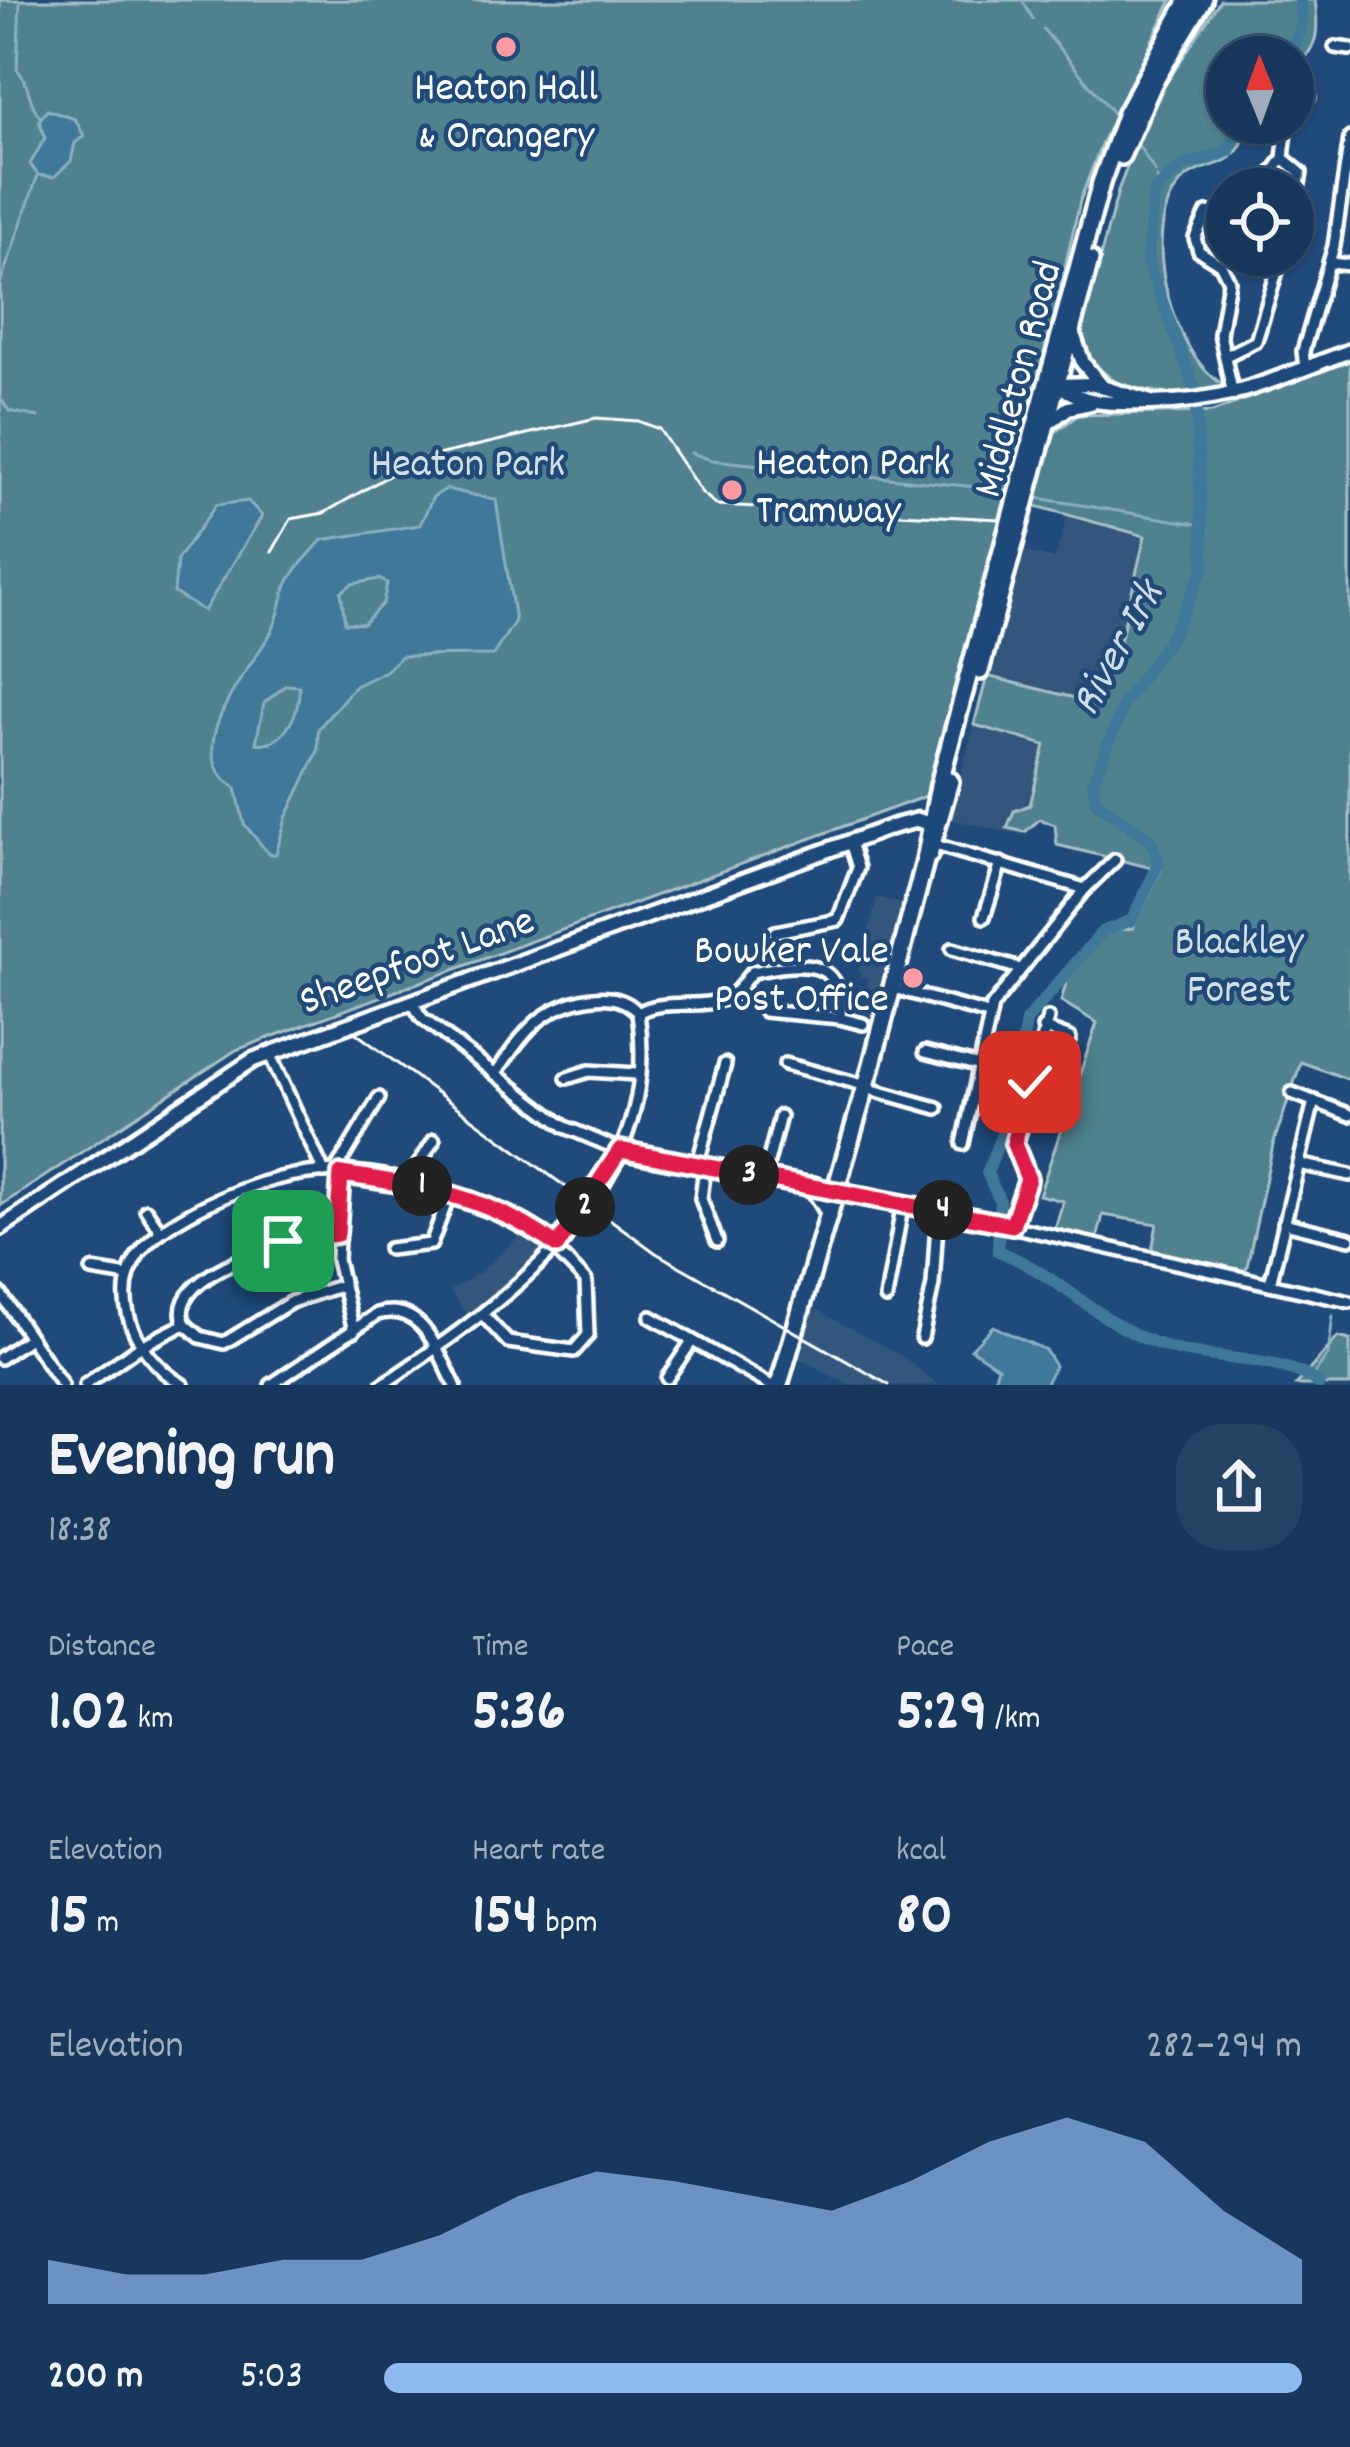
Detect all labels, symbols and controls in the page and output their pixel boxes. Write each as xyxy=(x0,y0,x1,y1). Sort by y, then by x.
marker: Heaton Hall & Orangery xyxy=(493,34,519,60)
north arrow xyxy=(1206,36,1314,144)
map controls xyxy=(1206,36,1314,276)
place label: Heaton Hall & Orangery xyxy=(414,61,598,169)
button: locate xyxy=(1206,168,1314,276)
street label: Middleton Road xyxy=(961,255,1081,505)
place label: Heaton Park Tramway xyxy=(756,436,950,544)
park label: Heaton Park xyxy=(371,437,565,497)
marker: Heaton Park Tramway xyxy=(719,477,745,503)
water label: River Irk xyxy=(1057,568,1185,729)
street label: Sheepfoot Lane xyxy=(292,894,544,1034)
park label: Blackley Forest xyxy=(1174,915,1305,1023)
place label: Bowker Vale Post Office xyxy=(694,924,889,1032)
marker: Bowker Vale Post Office xyxy=(900,965,926,991)
pin xyxy=(979,1031,1081,1133)
icon: check xyxy=(997,1049,1063,1115)
pin: 3 xyxy=(719,1145,779,1205)
text: 3 xyxy=(742,1151,756,1198)
pin: 1 xyxy=(392,1156,452,1216)
text: 1 xyxy=(418,1162,426,1209)
pin: 2 xyxy=(555,1177,615,1237)
pin: 4 xyxy=(913,1180,973,1240)
text: 2 xyxy=(578,1183,592,1230)
text: 4 xyxy=(936,1186,950,1233)
pin xyxy=(232,1190,334,1292)
icon: arrive xyxy=(250,1208,316,1274)
text: Evening run xyxy=(48,1413,335,1507)
button: share xyxy=(1176,1424,1302,1550)
text: 18:38 xyxy=(48,1505,112,1560)
text: Distance xyxy=(48,1625,156,1672)
text: Time xyxy=(472,1625,528,1672)
text: Pace xyxy=(896,1625,954,1672)
text: 1.02 xyxy=(48,1672,130,1758)
text: 5:36 xyxy=(472,1672,566,1758)
text: 5:29 xyxy=(896,1672,987,1758)
text: km xyxy=(130,1697,174,1744)
text: /km xyxy=(987,1697,1041,1744)
text: Elevation xyxy=(48,1829,163,1876)
text: Heart rate xyxy=(472,1829,605,1876)
text: kcal xyxy=(896,1829,946,1876)
text: 15 xyxy=(48,1876,89,1962)
text: 154 xyxy=(472,1876,538,1962)
text: 80 xyxy=(896,1876,953,1962)
text: m xyxy=(89,1901,119,1948)
text: bpm xyxy=(538,1901,598,1948)
text: Elevation xyxy=(48,2021,184,2076)
text: 282–294 m xyxy=(1146,2021,1302,2076)
text: 200 m xyxy=(48,2351,143,2406)
text: 5:03 xyxy=(240,2351,303,2406)

